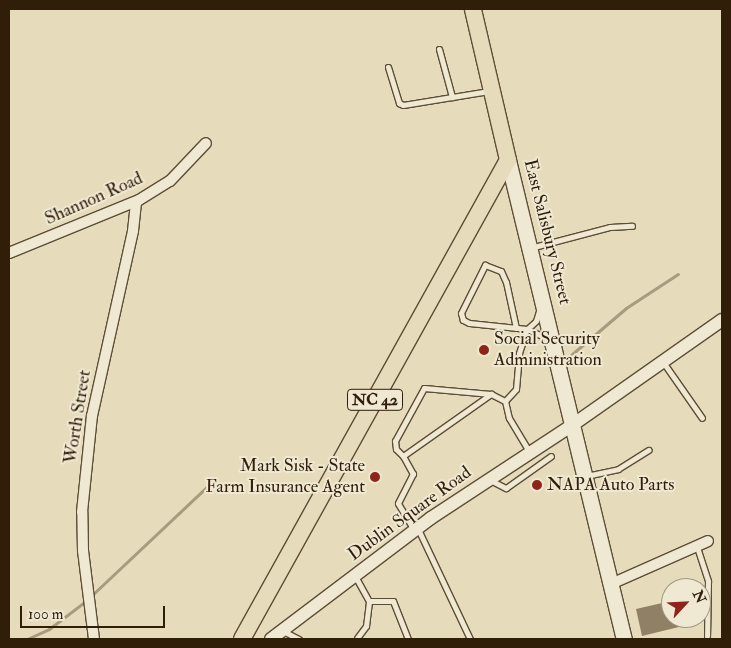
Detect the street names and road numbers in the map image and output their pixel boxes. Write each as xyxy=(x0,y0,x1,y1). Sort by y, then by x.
street label: East Salisbury Street xyxy=(518,157,576,307)
street label: Shannon Road xyxy=(42,168,146,230)
street label: Worth Street xyxy=(60,369,96,465)
road number: NC 42 xyxy=(346,386,404,414)
street label: Dublin Square Road xyxy=(344,462,476,566)

